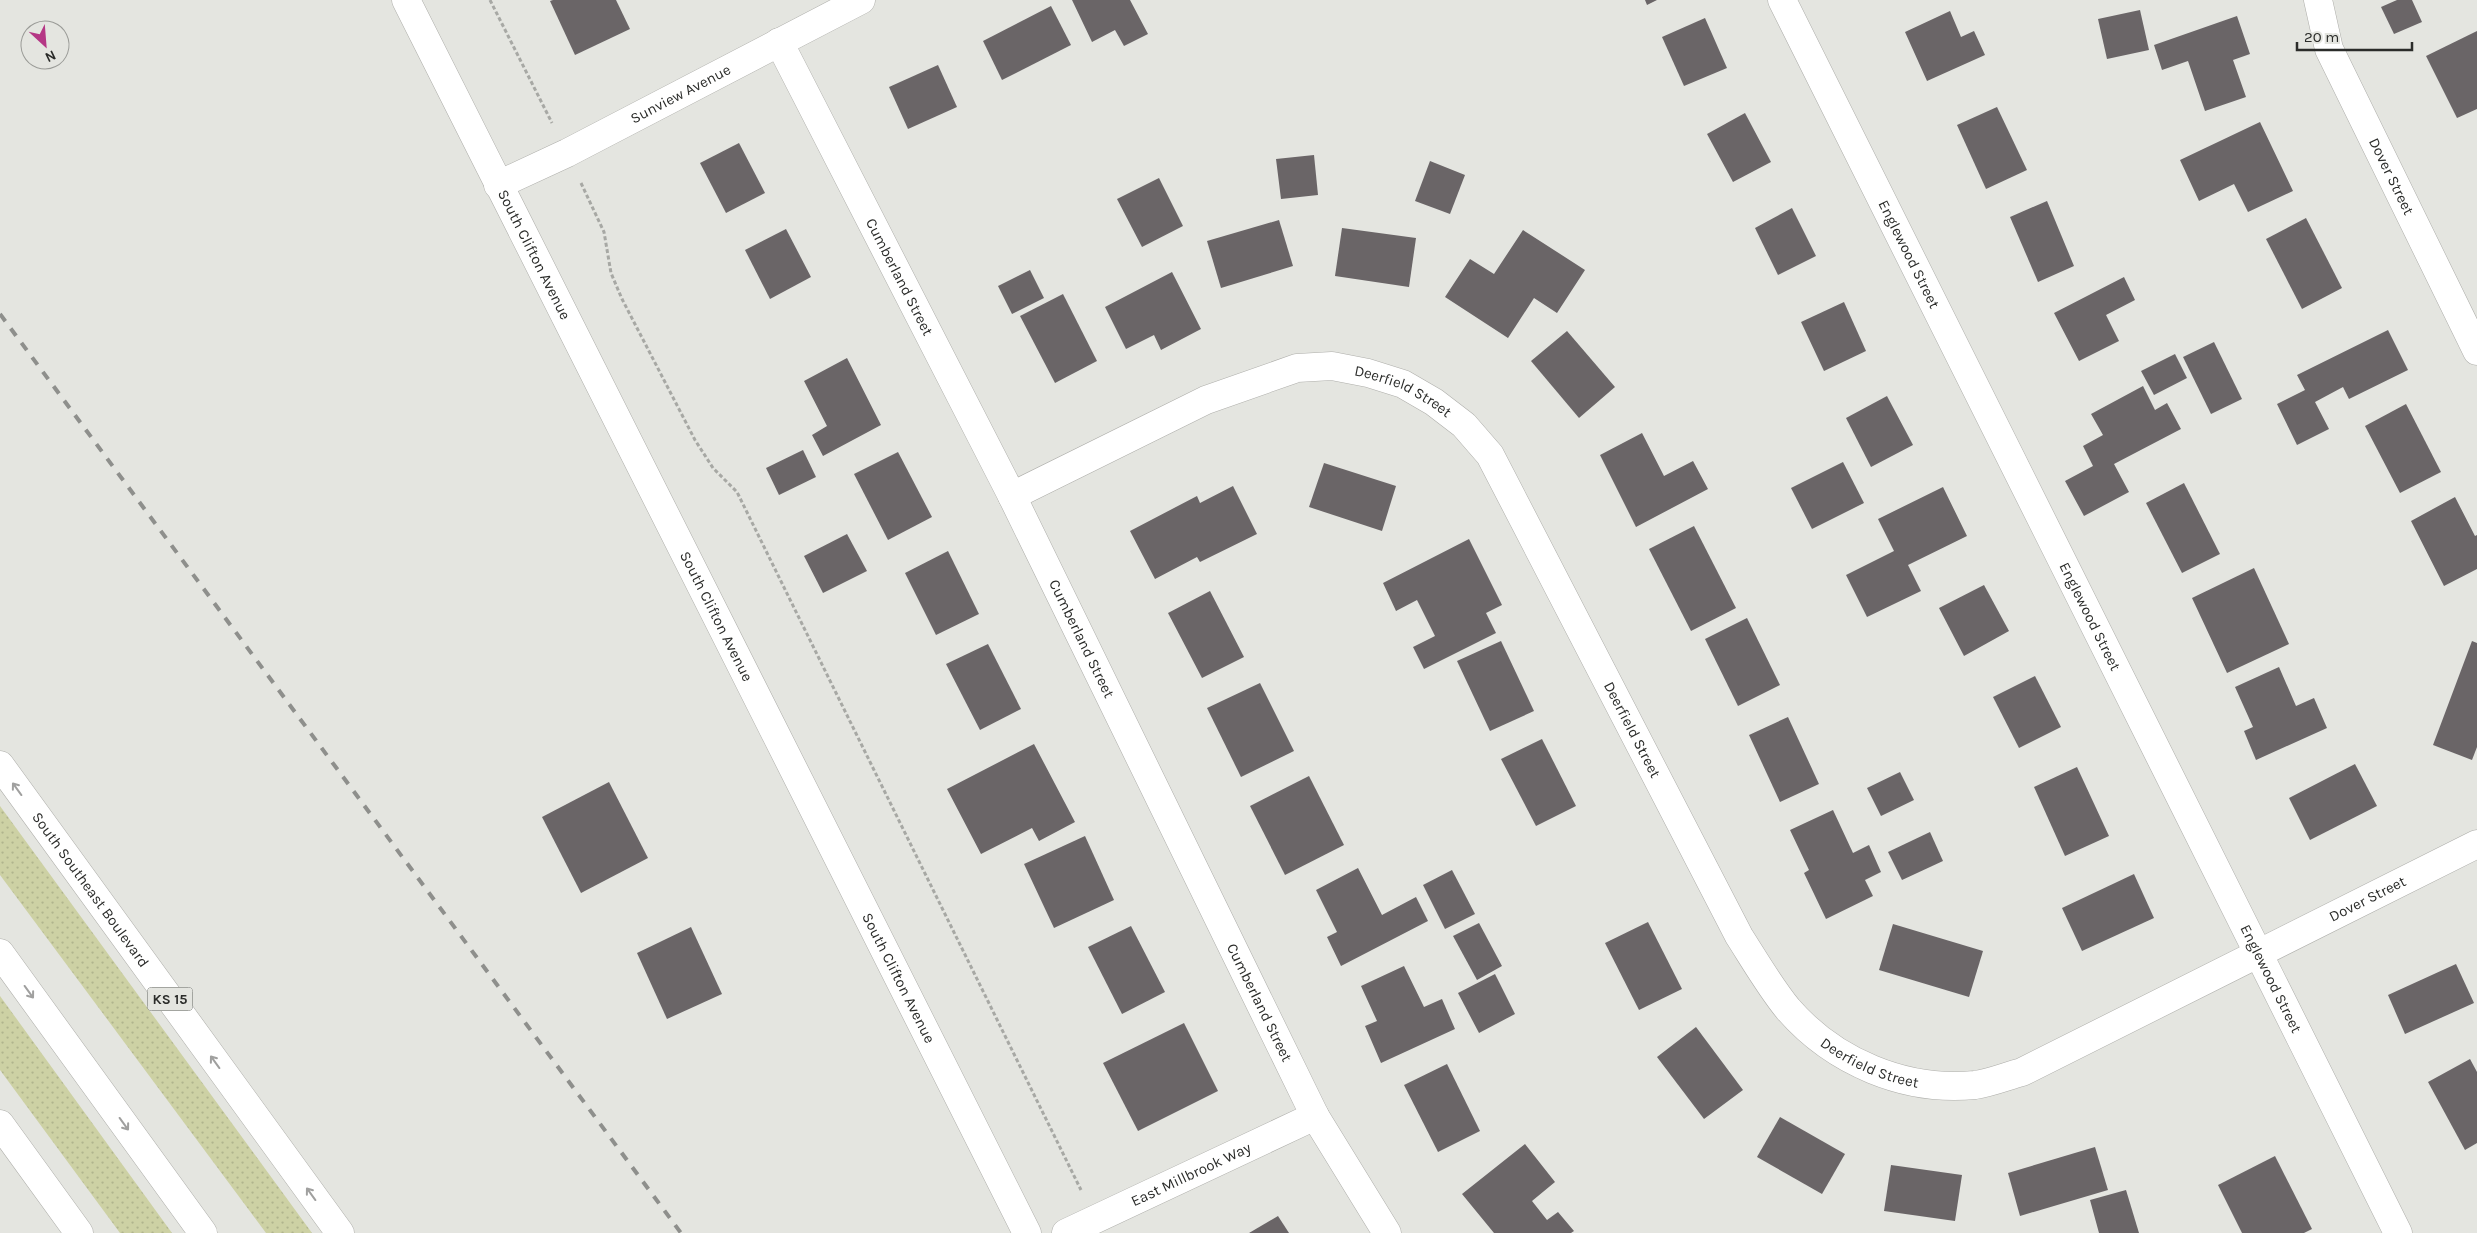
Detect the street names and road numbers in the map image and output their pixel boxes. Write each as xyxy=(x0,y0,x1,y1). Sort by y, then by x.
street label: Sunview Avenue xyxy=(627,60,734,127)
street label: Dover Street xyxy=(2365,135,2418,218)
street label: South Clifton Avenue xyxy=(494,186,575,323)
street label: Englewood Street xyxy=(1874,197,1944,312)
street label: Cumberland Street xyxy=(862,215,937,339)
street label: Deerfield Street xyxy=(1353,362,1455,421)
street label: South Clifton Avenue xyxy=(676,548,757,684)
street label: Englewood Street xyxy=(2055,559,2125,674)
street label: Cumberland Street xyxy=(1045,576,1118,701)
street label: Deerfield Street xyxy=(1600,679,1665,781)
street label: South Southeast Boulevard xyxy=(28,808,153,971)
street label: Dover Street xyxy=(2326,872,2409,926)
street label: South Clifton Avenue xyxy=(858,910,939,1046)
street label: Englewood Street xyxy=(2236,921,2306,1036)
street label: Cumberland Street xyxy=(1223,940,1296,1065)
road number: KS 15 xyxy=(148,988,192,1011)
street label: Deerfield Street xyxy=(1817,1034,1920,1092)
street label: East Millbrook Way xyxy=(1128,1138,1254,1210)

